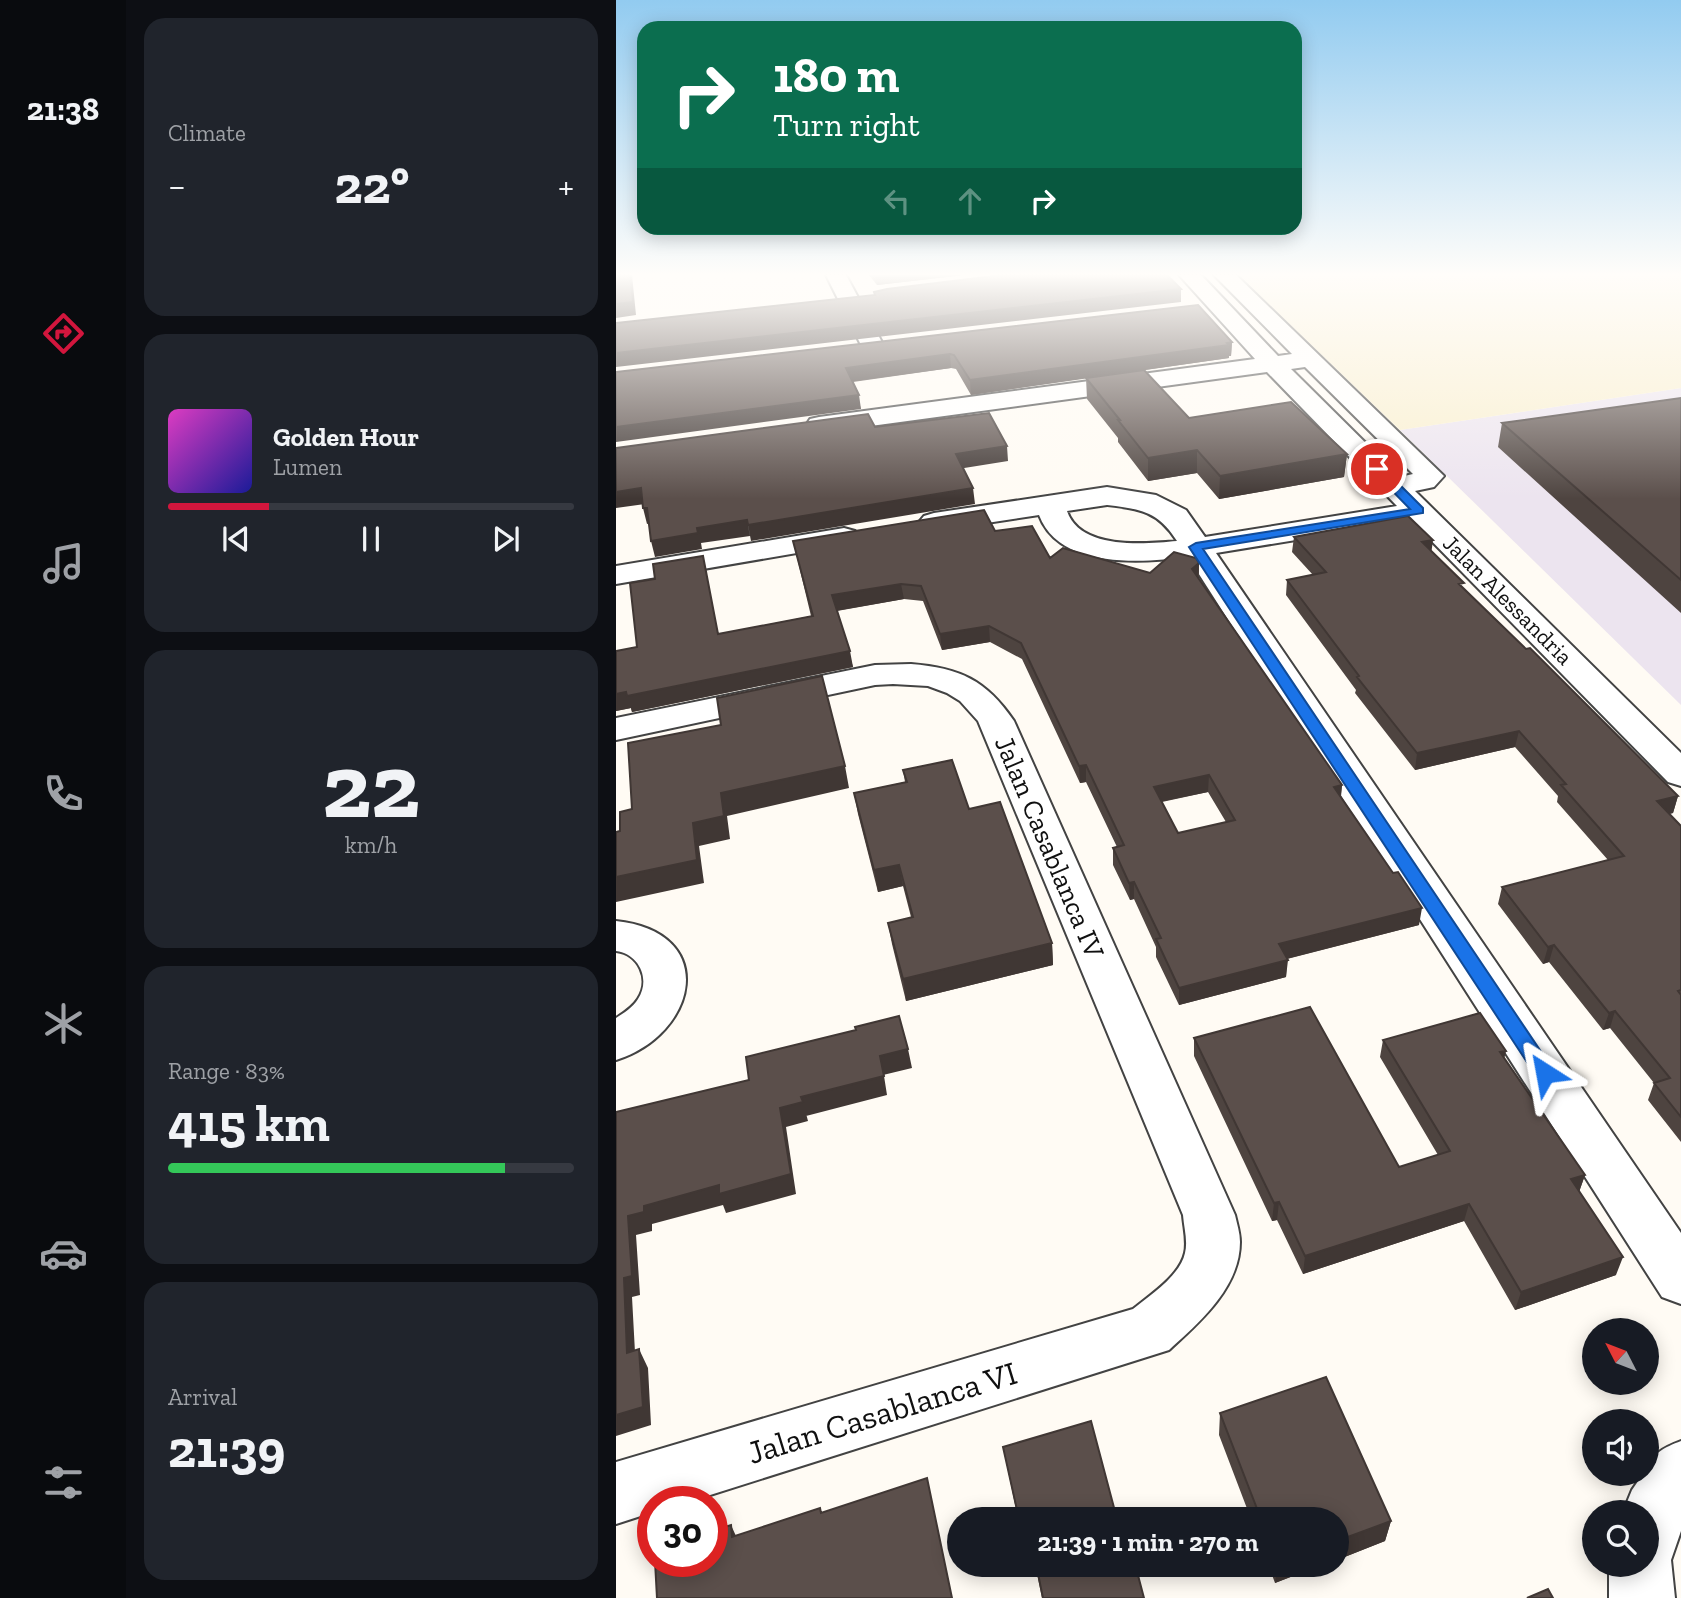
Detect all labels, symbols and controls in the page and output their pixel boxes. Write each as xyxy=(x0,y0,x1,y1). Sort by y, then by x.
text: 180 m xyxy=(773,46,900,105)
icon: right xyxy=(658,49,749,140)
text: 21:38 xyxy=(27,90,99,128)
text: Turn right xyxy=(773,106,920,144)
text: Climate xyxy=(168,119,246,147)
text: 22° xyxy=(335,154,409,216)
text: − xyxy=(168,163,186,209)
text: + xyxy=(558,163,574,209)
icon: left xyxy=(878,182,916,220)
icon: ahead xyxy=(951,182,989,220)
icon: right xyxy=(1024,182,1062,220)
icon: directions xyxy=(39,309,88,358)
text: Golden Hour xyxy=(273,421,419,453)
pin xyxy=(1347,439,1407,499)
icon: arrive xyxy=(1358,450,1396,488)
text: Lumen xyxy=(273,453,342,481)
icon: previous xyxy=(217,520,255,558)
icon: pause xyxy=(352,520,390,558)
icon: next xyxy=(487,520,525,558)
street label: Jalan Alessandria xyxy=(1437,529,1579,671)
icon: music xyxy=(39,539,88,588)
text: 22 xyxy=(322,731,420,840)
street label: Jalan Casablanca IV xyxy=(988,731,1112,964)
icon: phone xyxy=(39,769,88,818)
text: km/h xyxy=(345,831,397,859)
icon: climate xyxy=(39,999,88,1048)
position arrow xyxy=(1508,1036,1582,1110)
text: Range · 83% xyxy=(168,1057,285,1085)
text: 415 km xyxy=(168,1092,330,1154)
icon: car xyxy=(39,1229,88,1278)
north arrow xyxy=(1582,1318,1659,1395)
map controls xyxy=(1582,1318,1659,1577)
street label: Jalan Casablanca VI xyxy=(743,1353,1022,1472)
text: Arrival xyxy=(168,1383,237,1411)
button: sound xyxy=(1582,1409,1659,1486)
text: 21:39 xyxy=(168,1418,285,1480)
icon: filters xyxy=(39,1458,88,1507)
speed limit sign: 30 xyxy=(637,1486,728,1577)
button: search xyxy=(1582,1500,1659,1577)
text: 21:39 · 1 min · 270 m xyxy=(1038,1526,1258,1558)

